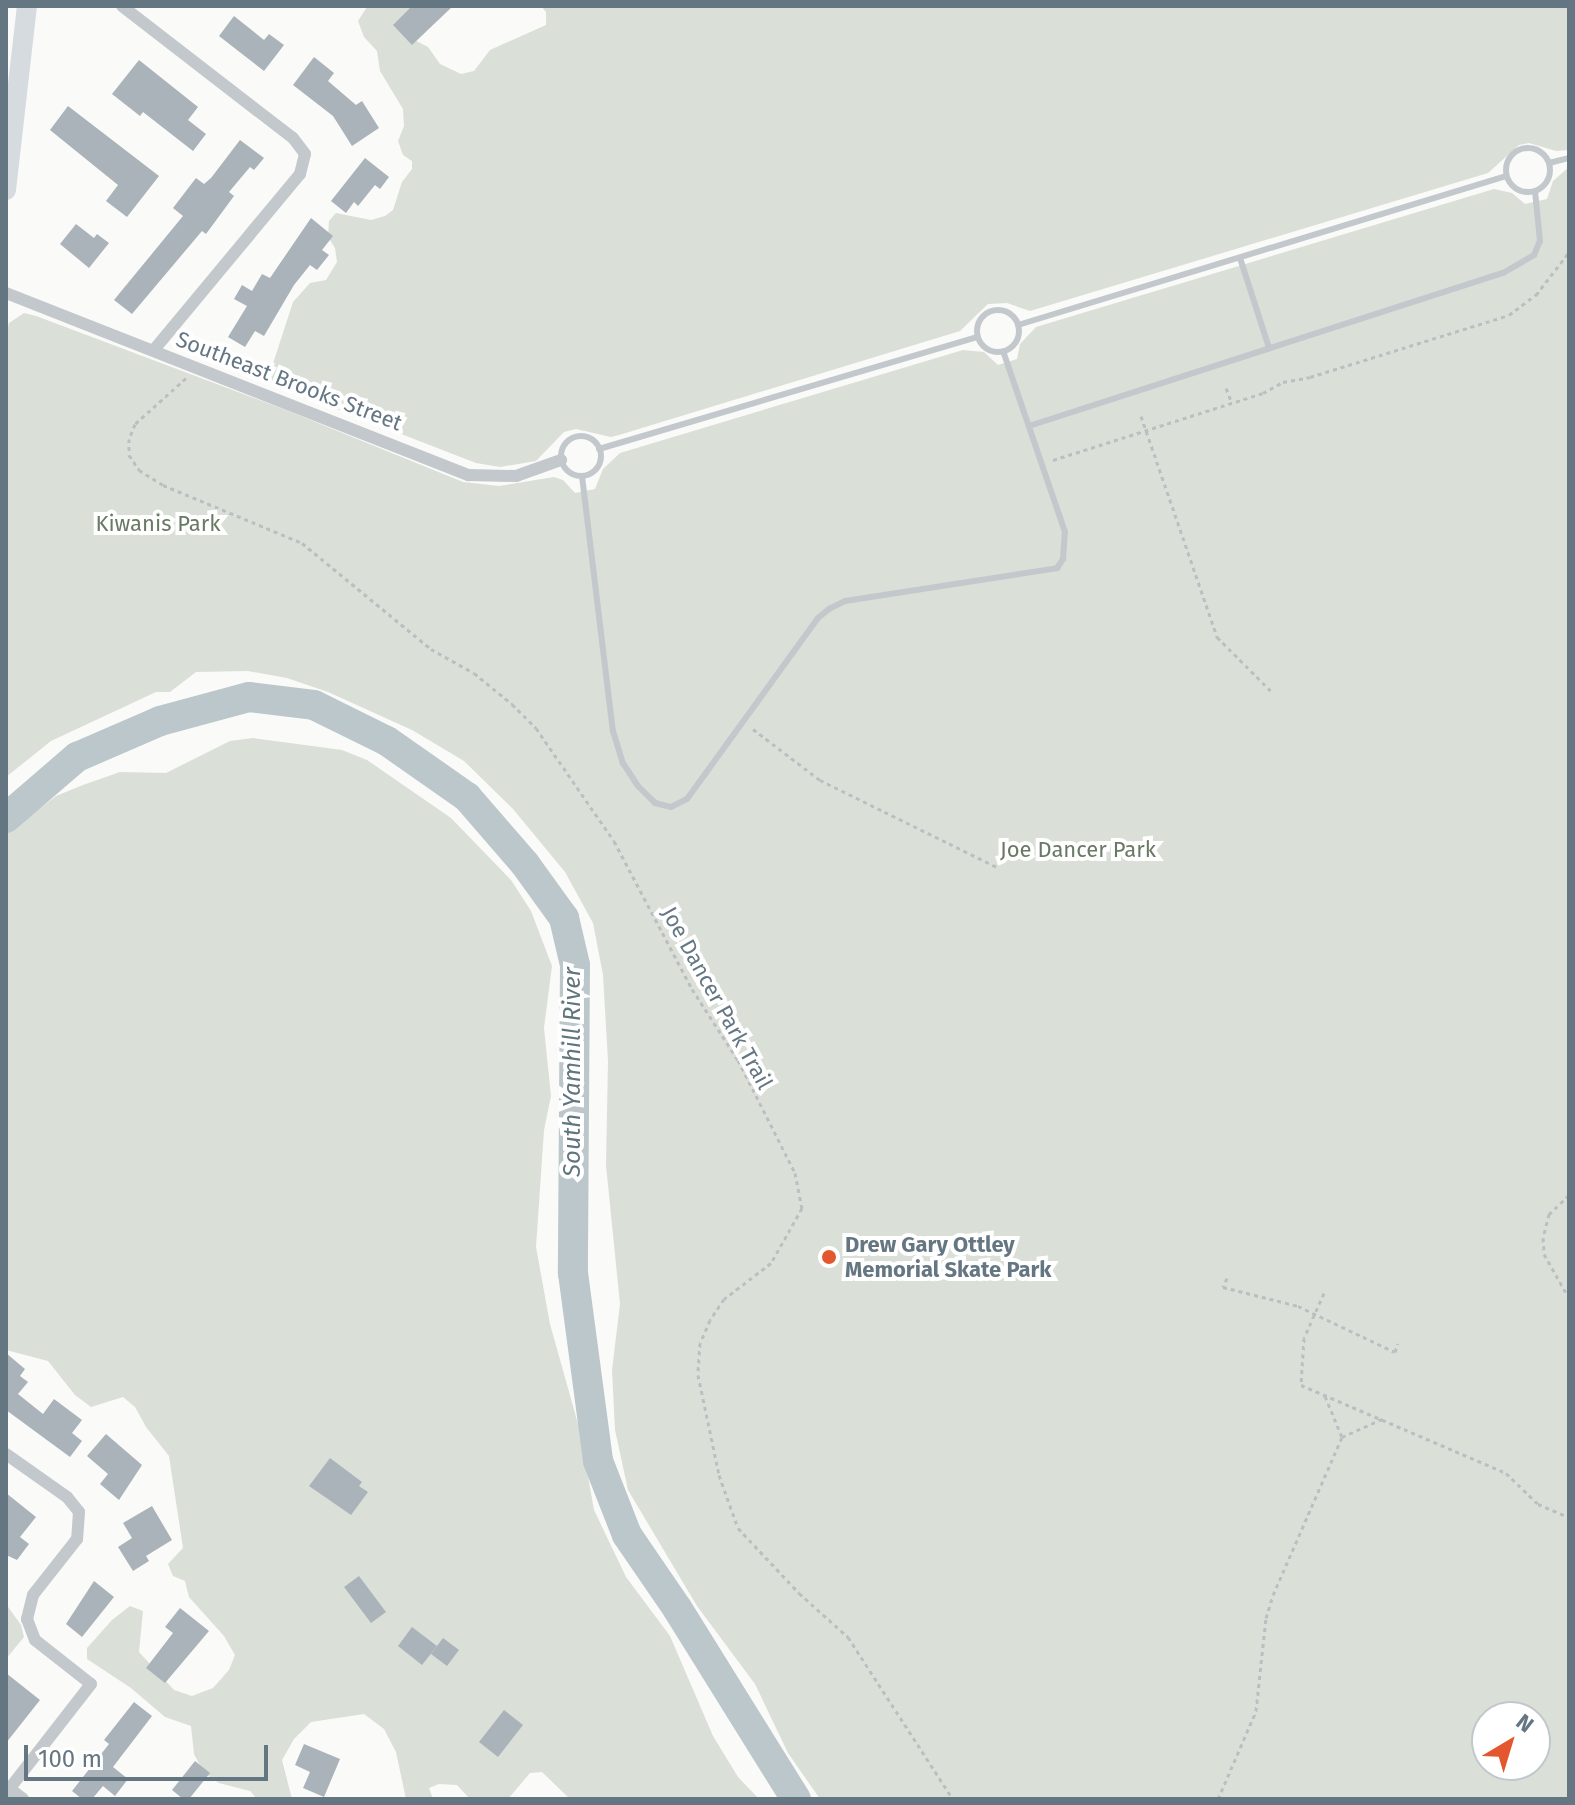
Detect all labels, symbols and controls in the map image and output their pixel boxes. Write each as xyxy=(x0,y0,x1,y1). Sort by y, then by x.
street label: Southeast Brooks Street xyxy=(172,326,406,436)
park label: Kiwanis Park xyxy=(95,511,221,537)
park label: Joe Dancer Park xyxy=(1000,837,1156,863)
street label: Joe Dancer Park Trail xyxy=(656,902,778,1094)
water label: South Yamhill River xyxy=(559,967,587,1177)
place label: Drew Gary Ottley Memorial Skate Park xyxy=(845,1231,1051,1282)
marker: Drew Gary Ottley Memorial Skate Park xyxy=(820,1248,838,1266)
north arrow xyxy=(1471,1701,1551,1781)
text: N xyxy=(1511,1708,1539,1738)
scale bar xyxy=(28,1729,272,1779)
text: 100 m xyxy=(38,1745,102,1773)

